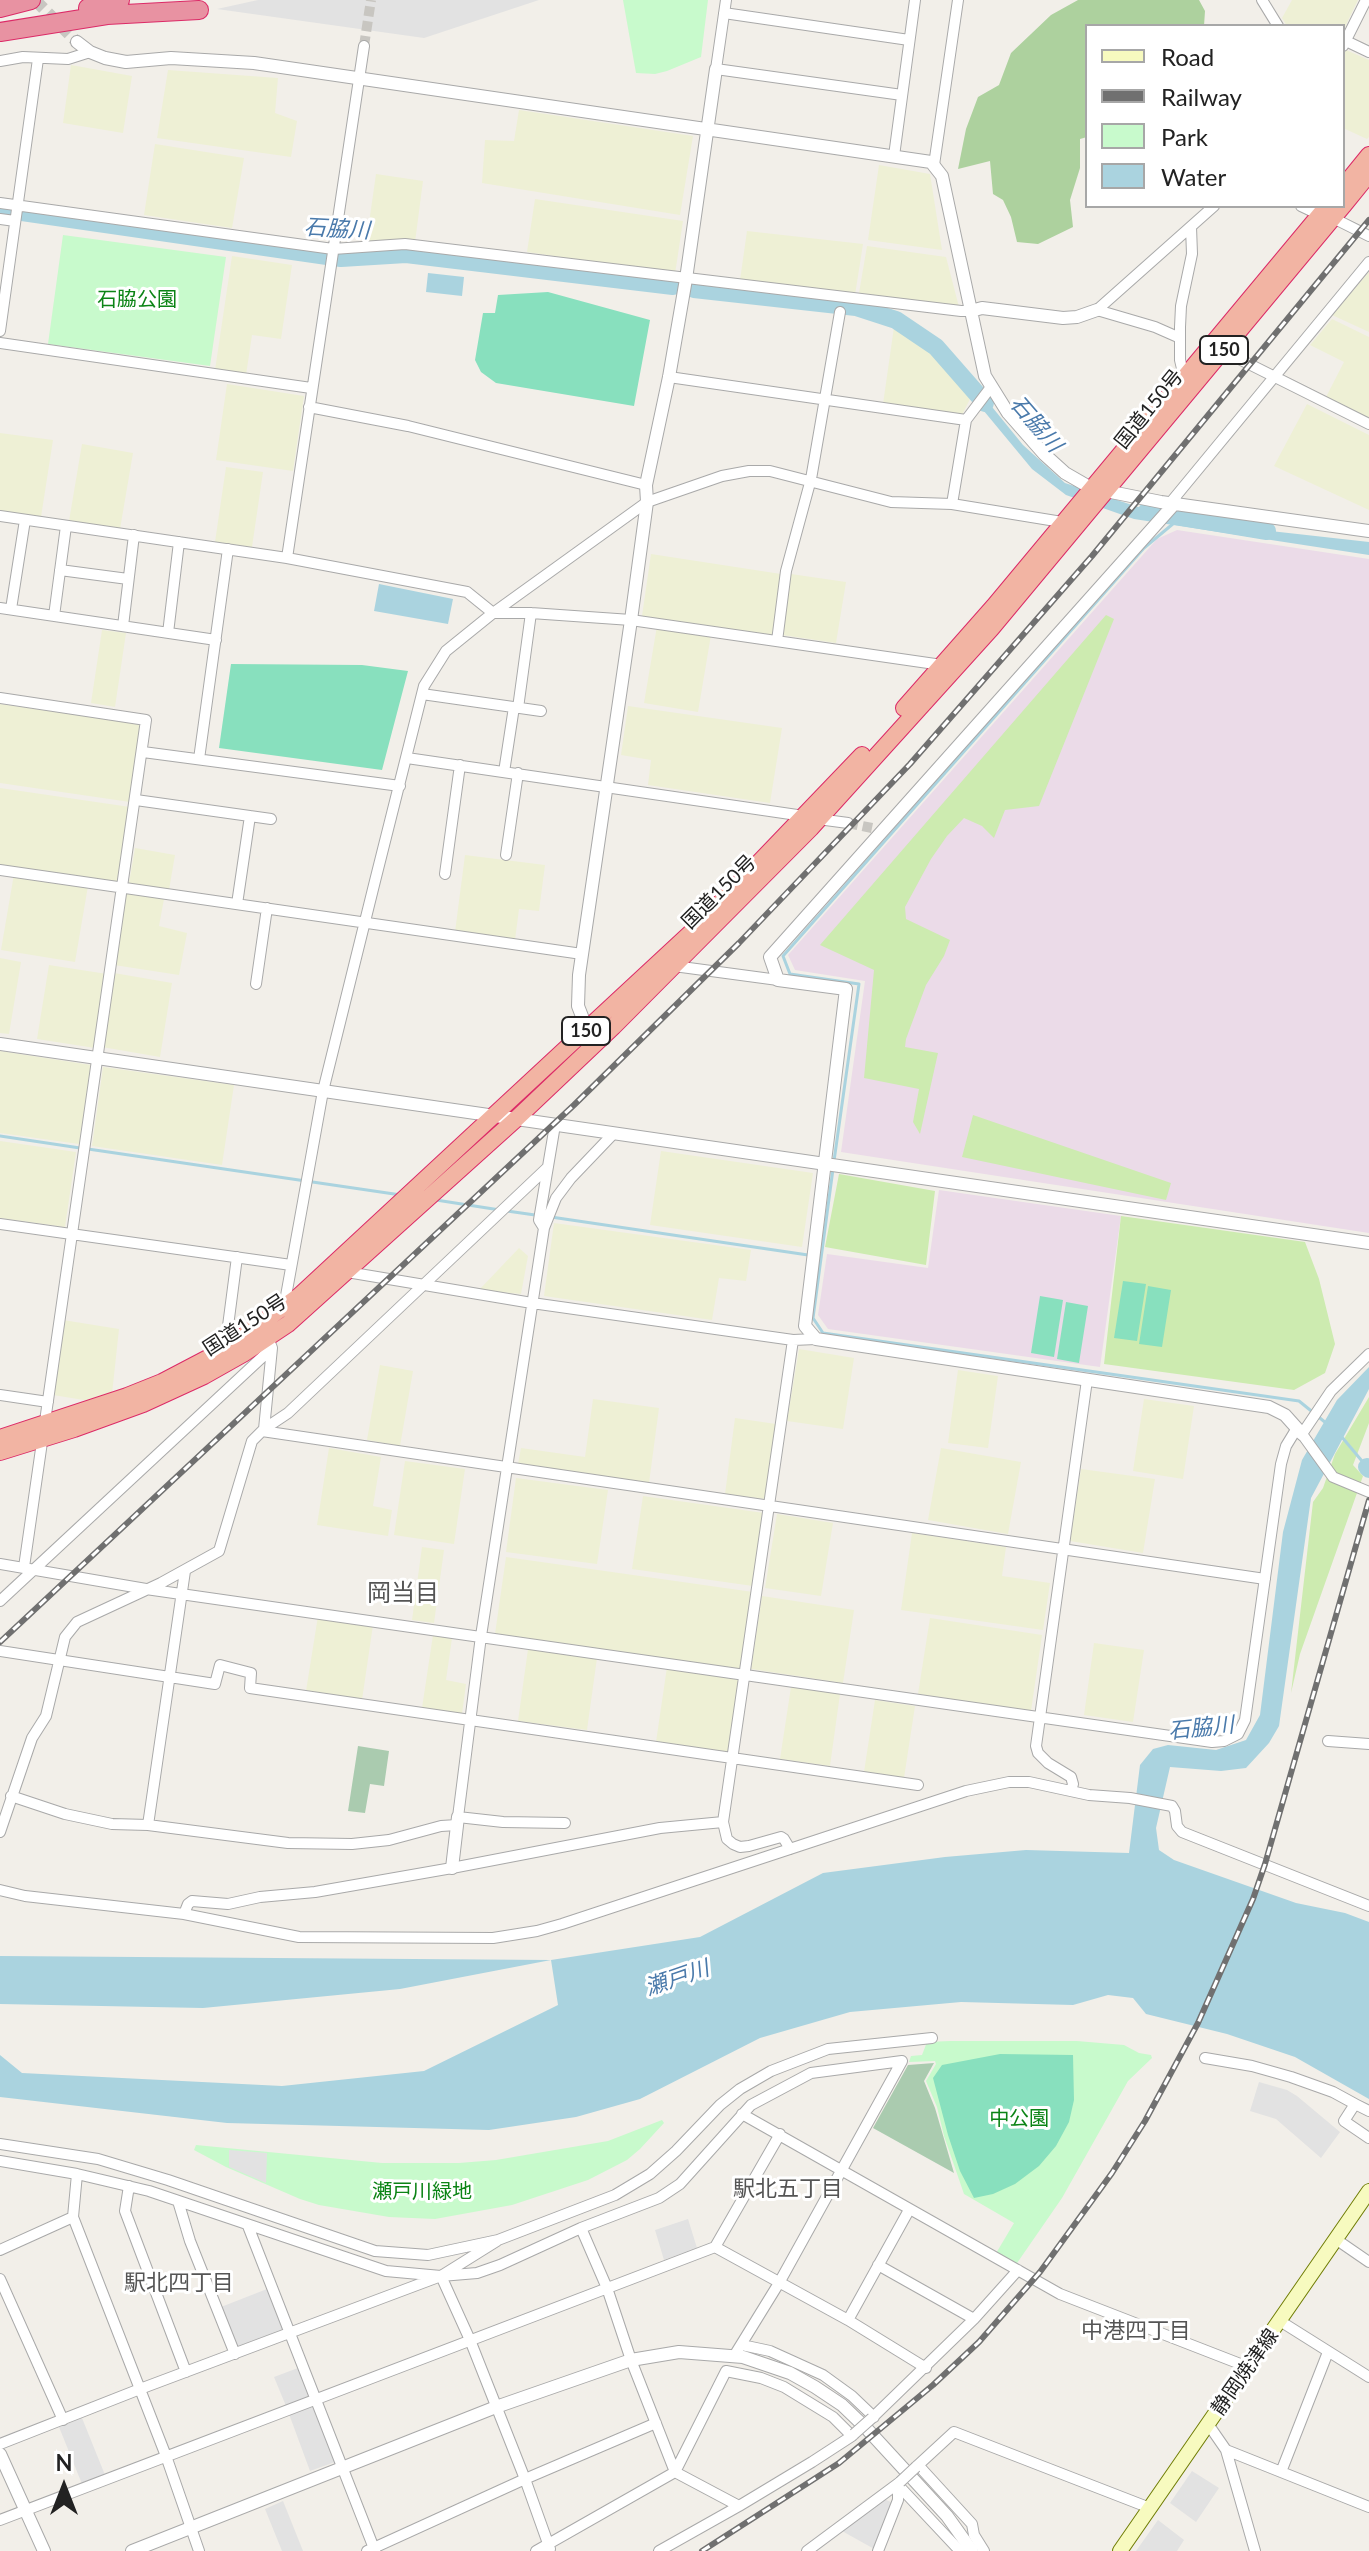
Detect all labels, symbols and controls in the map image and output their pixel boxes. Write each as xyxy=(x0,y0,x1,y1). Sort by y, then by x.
legend xyxy=(1085,24,1345,208)
text: Road xyxy=(1161,42,1214,71)
text: Railway xyxy=(1161,82,1242,111)
text: Park xyxy=(1161,122,1208,151)
text: Water xyxy=(1161,162,1226,191)
water label: 石脇川 xyxy=(303,214,371,244)
park label: 石脇公園 xyxy=(97,288,177,312)
road number: 150 xyxy=(1200,336,1248,364)
street label: 国道150号 xyxy=(1110,365,1188,453)
water label: 石脇川 xyxy=(1004,390,1068,458)
street label: 国道150号 xyxy=(677,850,761,934)
road number: 150 xyxy=(562,1017,610,1045)
street label: 国道150号 xyxy=(199,1289,291,1361)
district label: 岡当目 xyxy=(367,1579,439,1607)
water label: 石脇川 xyxy=(1167,1711,1235,1745)
water label: 瀬戸川 xyxy=(642,1955,712,2001)
park label: 中公園 xyxy=(989,2107,1049,2131)
district label: 駅北五丁目 xyxy=(733,2176,843,2202)
park label: 瀬戸川緑地 xyxy=(372,2180,472,2204)
district label: 駅北四丁目 xyxy=(124,2270,234,2296)
district label: 中港四丁目 xyxy=(1081,2318,1191,2344)
street label: 静岡焼津線 xyxy=(1206,2324,1284,2420)
north arrow xyxy=(24,2447,104,2527)
text: N xyxy=(56,2449,72,2476)

